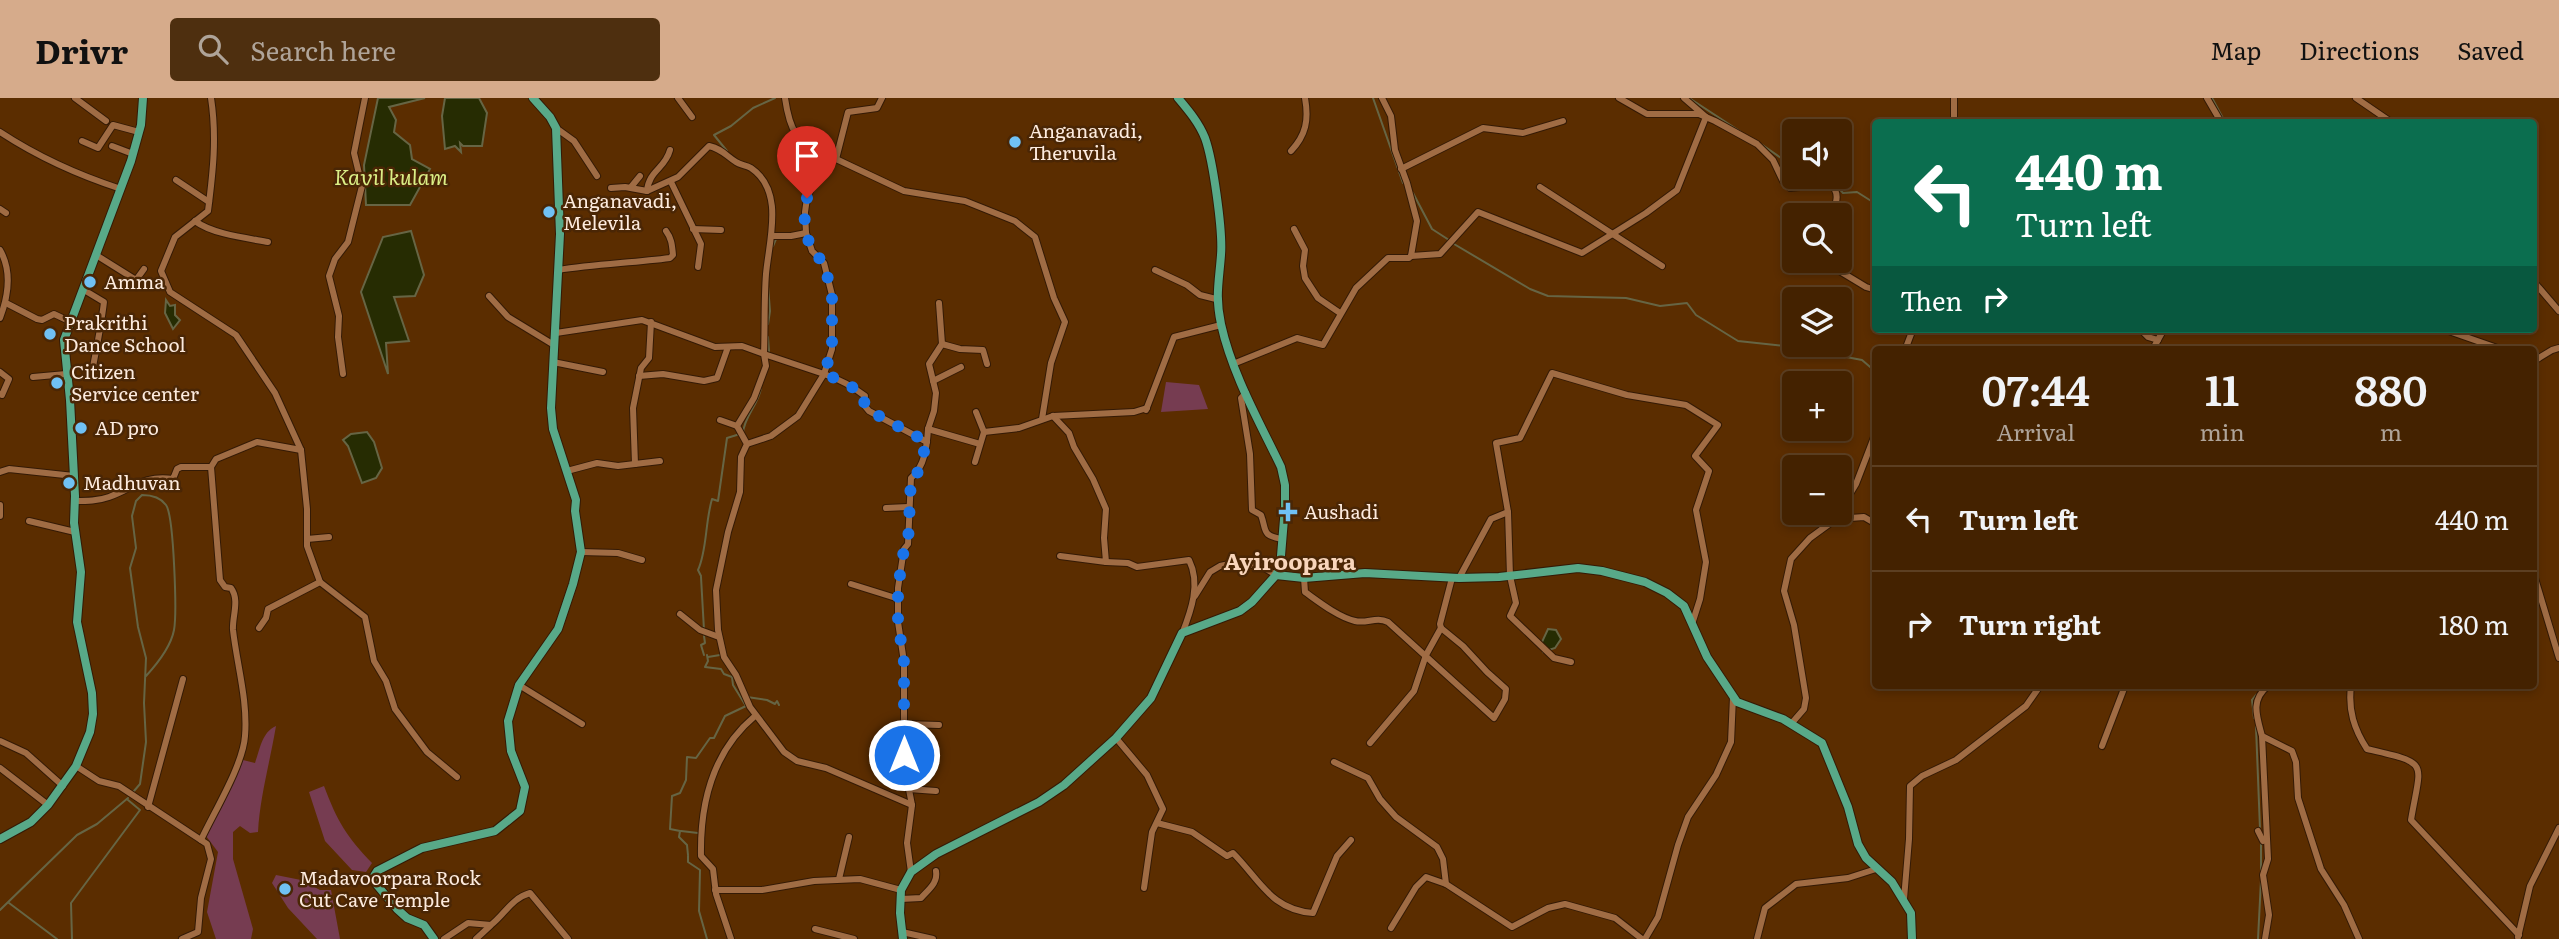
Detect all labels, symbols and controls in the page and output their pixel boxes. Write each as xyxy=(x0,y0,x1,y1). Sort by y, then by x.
search box xyxy=(170,18,660,81)
text: Drivr xyxy=(35,25,128,74)
icon: search xyxy=(194,30,232,68)
text: Search here xyxy=(250,30,396,69)
text: Map xyxy=(2210,32,2261,67)
text: Directions xyxy=(2299,32,2419,67)
text: Saved xyxy=(2457,32,2524,67)
place label: Anganavadi, Theruvila xyxy=(1029,116,1143,166)
map controls xyxy=(1782,119,1852,525)
button: sound xyxy=(1782,119,1852,189)
pin xyxy=(777,126,837,198)
text: 440 m xyxy=(2015,132,2163,205)
marker: Anganavadi, Theruvila xyxy=(1007,134,1023,150)
icon: arrive xyxy=(788,137,826,175)
icon: left xyxy=(1900,147,1991,238)
water label: Kavil kulam xyxy=(334,160,449,191)
place label: Anganavadi, Melevila xyxy=(563,186,677,236)
text: Turn left xyxy=(2015,199,2152,247)
button: search xyxy=(1782,203,1852,273)
marker: Anganavadi, Melevila xyxy=(541,204,557,220)
place label: Amma xyxy=(104,267,165,295)
marker: Amma xyxy=(82,274,98,290)
text: Then xyxy=(1900,280,1962,319)
icon: right xyxy=(1976,280,2014,318)
button: layers xyxy=(1782,287,1852,357)
place label: Prakrithi Dance School xyxy=(64,308,186,358)
marker: Prakrithi Dance School xyxy=(42,326,58,342)
place label: Citizen Service center xyxy=(71,357,199,407)
text: 07:44 xyxy=(1981,357,2090,419)
text: 11 xyxy=(2205,357,2239,419)
text: 880 xyxy=(2354,357,2427,419)
button: + xyxy=(1782,371,1852,441)
marker: Citizen Service center xyxy=(49,375,65,391)
place label: AD pro xyxy=(95,413,159,441)
text: Arrival xyxy=(1996,414,2075,448)
text: min xyxy=(2199,414,2245,448)
text: m xyxy=(2380,414,2402,448)
marker: AD pro xyxy=(73,420,89,436)
button: − xyxy=(1782,455,1852,525)
place label: Madhuvan xyxy=(83,468,181,496)
marker: Madhuvan xyxy=(61,475,77,491)
place label: Aushadi xyxy=(1304,497,1379,525)
text: Turn left xyxy=(1959,499,2078,538)
text: 440 m xyxy=(2435,499,2509,538)
icon: left xyxy=(1900,500,1938,538)
marker: Aushadi xyxy=(1278,502,1298,522)
district label: Ayiroopara xyxy=(1224,543,1357,577)
text: Turn right xyxy=(1959,604,2101,643)
text: 180 m xyxy=(2439,604,2509,643)
icon: right xyxy=(1900,605,1938,643)
position arrow xyxy=(867,718,941,792)
place label: Madavoorpara Rock Cut Cave Temple xyxy=(299,863,481,913)
marker: Madavoorpara Rock Cut Cave Temple xyxy=(277,881,293,897)

